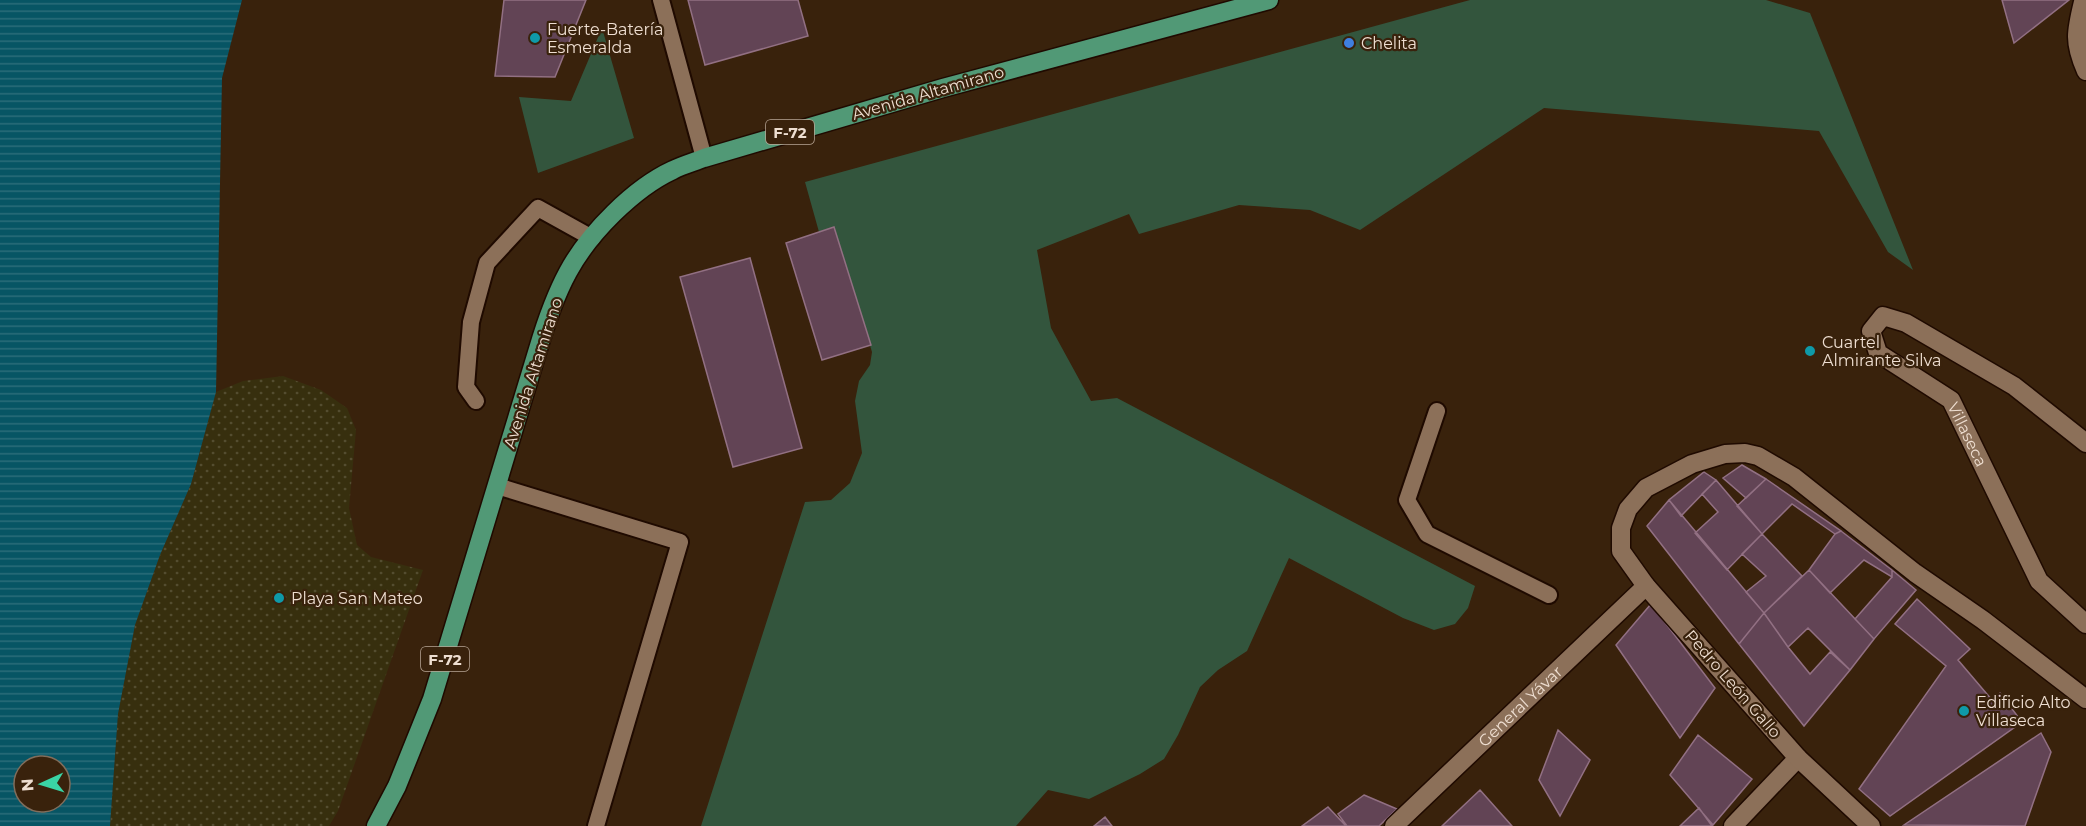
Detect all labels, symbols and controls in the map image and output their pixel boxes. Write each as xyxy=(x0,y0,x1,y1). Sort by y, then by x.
place label: Fuerte-Batería Esmeralda xyxy=(547,20,663,57)
marker: Fuerte-Batería Esmeralda xyxy=(528,31,542,45)
place label: Chelita xyxy=(1361,34,1417,53)
marker: Chelita xyxy=(1342,36,1356,50)
street label: Avenida Altamirano xyxy=(850,62,1006,124)
road number: F-72 xyxy=(766,120,814,144)
street label: Avenida Altamirano xyxy=(500,295,566,451)
place label: Cuartel Almirante Silva xyxy=(1822,333,1941,370)
marker: Cuartel Almirante Silva xyxy=(1803,344,1817,358)
street label: Villaseca xyxy=(1944,399,1991,469)
place label: Playa San Mateo xyxy=(291,589,423,608)
marker: Playa San Mateo xyxy=(272,591,286,605)
street label: Pedro León Gallo xyxy=(1681,626,1785,742)
road number: F-72 xyxy=(421,647,469,671)
street label: General Yávar xyxy=(1474,662,1566,750)
place label: Edificio Alto Villaseca xyxy=(1976,693,2071,730)
marker: Edificio Alto Villaseca xyxy=(1957,704,1971,718)
north arrow xyxy=(12,754,72,814)
text: N xyxy=(18,778,37,792)

